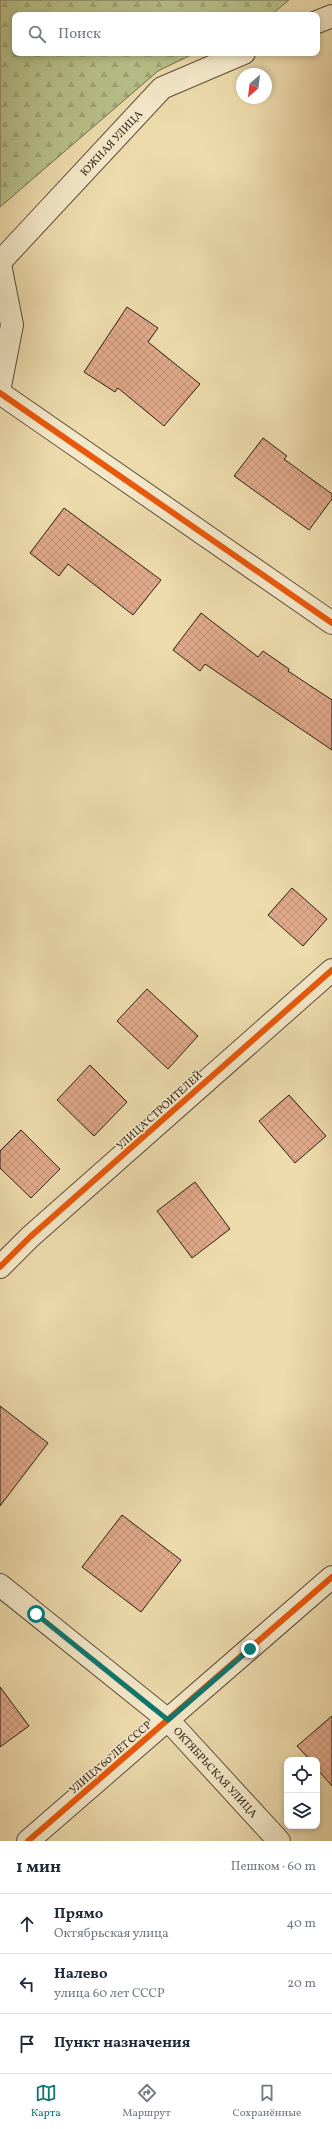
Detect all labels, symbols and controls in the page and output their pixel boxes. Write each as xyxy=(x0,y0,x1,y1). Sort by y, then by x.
search box xyxy=(12,12,320,56)
icon: search xyxy=(26,23,48,45)
text: Поиск xyxy=(58,24,101,45)
north arrow xyxy=(236,68,272,104)
street label: ЮЖНАЯ УЛИЦА xyxy=(78,107,147,180)
street label: УЛИЦА СТРОИТЕЛЕЙ xyxy=(114,1068,206,1154)
route start xyxy=(27,1605,45,1623)
route end xyxy=(241,1640,259,1658)
street label: УЛИЦА 60 ЛЕТ СССР xyxy=(67,1718,155,1798)
street label: ОКТЯБРЬСКАЯ УЛИЦА xyxy=(169,1724,260,1822)
map controls xyxy=(284,1757,320,1829)
button: locate xyxy=(284,1757,320,1793)
button: layers xyxy=(284,1793,320,1829)
text: 1 мин xyxy=(16,1856,61,1879)
text: Пешком · 60 m xyxy=(231,1858,316,1876)
text: Прямо xyxy=(54,1904,103,1925)
icon: ahead xyxy=(16,1913,38,1935)
text: 40 m xyxy=(287,1915,316,1933)
text: Октябрьская улица xyxy=(54,1925,169,1943)
text: Налево xyxy=(54,1964,108,1985)
icon: left xyxy=(16,1973,38,1995)
text: 20 m xyxy=(287,1975,316,1993)
text: улица 60 лет СССР xyxy=(54,1985,165,2003)
icon: arrive xyxy=(16,2033,38,2055)
text: Пункт назначения xyxy=(54,2033,190,2054)
tab: Карта xyxy=(31,2082,61,2121)
tab: Маршрут xyxy=(122,2082,171,2121)
tab: Сохранённые xyxy=(233,2082,301,2121)

